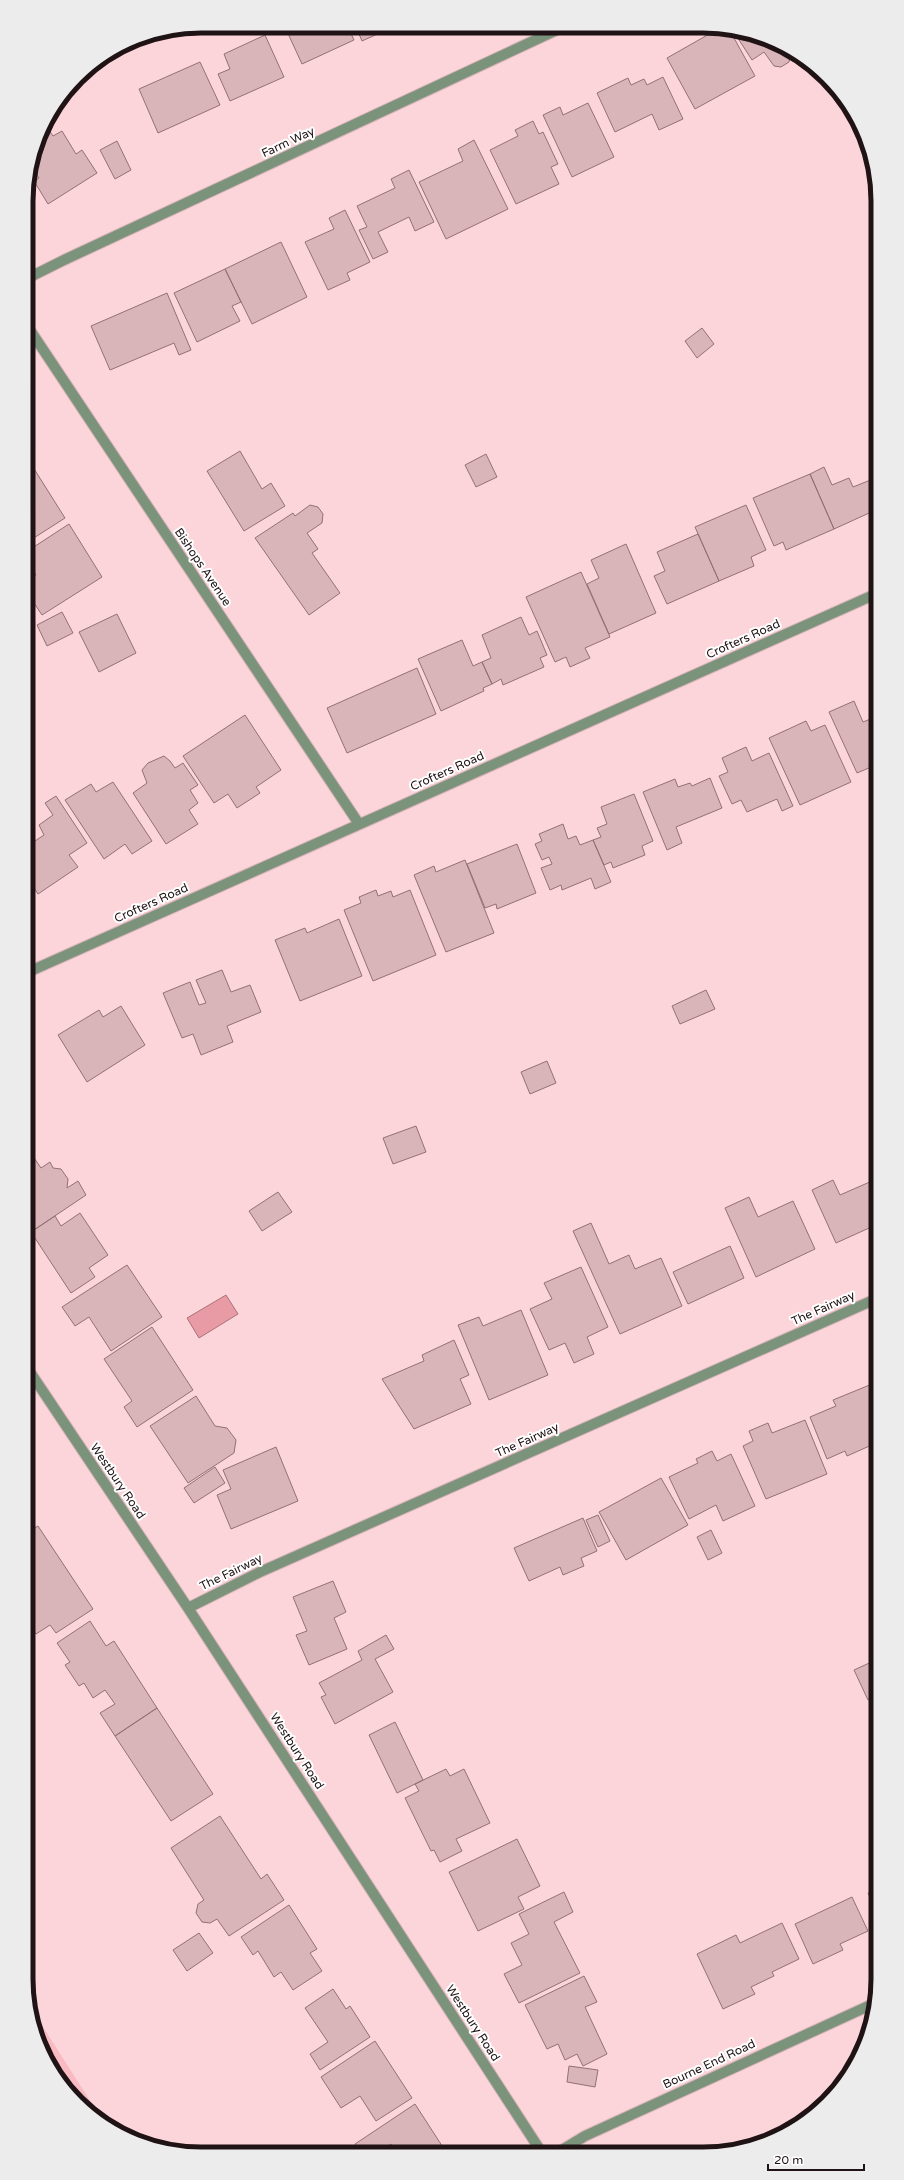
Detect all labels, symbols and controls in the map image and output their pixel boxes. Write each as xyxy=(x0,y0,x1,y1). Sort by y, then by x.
street label: Farm Way xyxy=(259,123,317,160)
street label: Bishops Avenue xyxy=(172,525,234,609)
street label: Crofters Road xyxy=(704,616,782,662)
street label: Crofters Road xyxy=(408,748,486,794)
street label: Crofters Road xyxy=(112,880,190,926)
street label: The Fairway xyxy=(789,1288,857,1328)
street label: The Fairway xyxy=(493,1420,561,1460)
street label: Westbury Road xyxy=(88,1441,148,1521)
street label: The Fairway xyxy=(198,1551,265,1593)
street label: Westbury Road xyxy=(267,1710,327,1792)
street label: Westbury Road xyxy=(443,1982,503,2064)
street label: Bourne End Road xyxy=(661,2036,757,2092)
scale bar xyxy=(768,2146,864,2172)
text: 20 m xyxy=(774,2153,803,2167)

